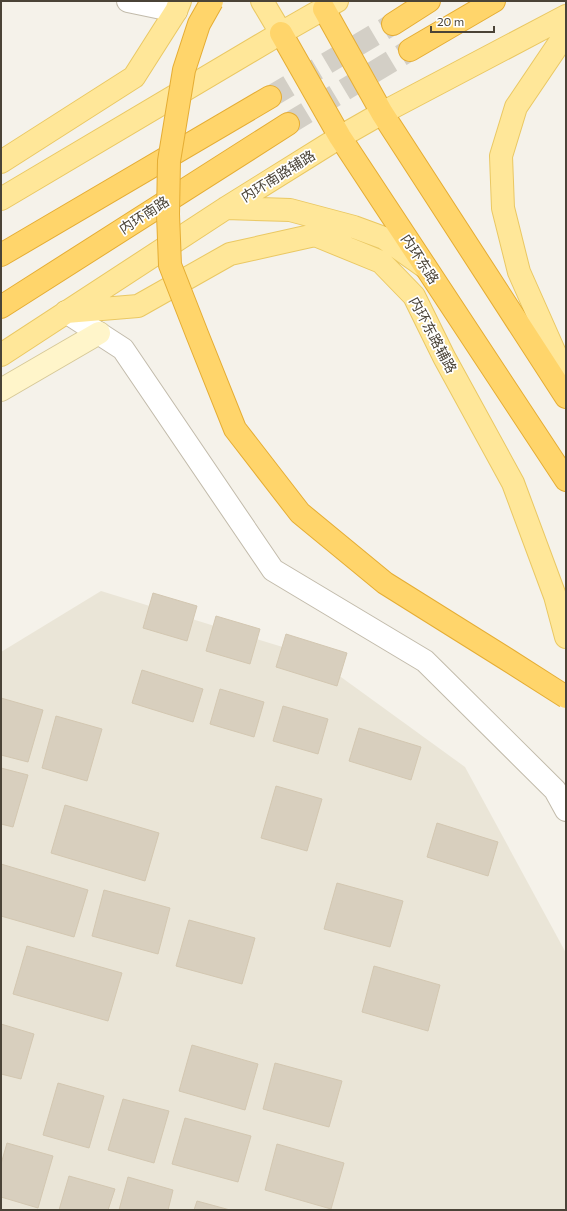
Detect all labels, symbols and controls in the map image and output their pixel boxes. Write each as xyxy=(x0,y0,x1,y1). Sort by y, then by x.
scale bar xyxy=(431,8,494,34)
text: 20 m xyxy=(437,14,464,28)
street label: 内环南路辅路 xyxy=(238,146,318,205)
street label: 内环南路 xyxy=(116,192,172,237)
street label: 内环东路 xyxy=(398,231,443,287)
street label: 内环东路辅路 xyxy=(406,294,461,376)

